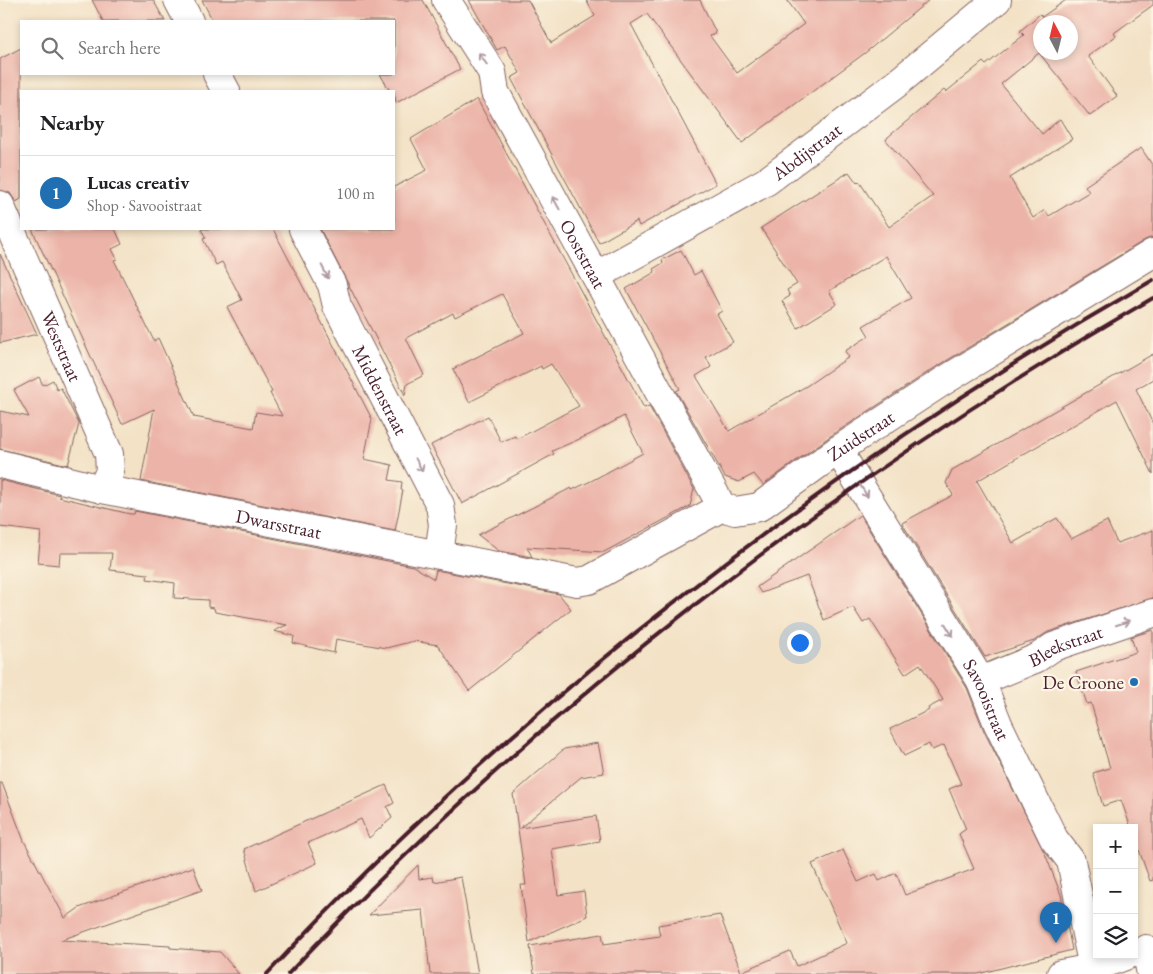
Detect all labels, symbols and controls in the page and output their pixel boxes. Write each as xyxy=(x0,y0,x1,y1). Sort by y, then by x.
north arrow xyxy=(1033,15,1078,60)
search box xyxy=(20,20,395,75)
icon: search xyxy=(38,34,66,62)
text: Search here xyxy=(78,35,160,60)
one-way arrow xyxy=(478,52,488,66)
text: Nearby xyxy=(40,109,104,136)
street label: Abdijstraat xyxy=(766,117,846,186)
text: Lucas creativ xyxy=(87,170,189,195)
text: 1 xyxy=(52,183,60,204)
text: 100 m xyxy=(336,183,375,204)
text: Shop · Savooistraat xyxy=(87,195,202,216)
one-way arrow xyxy=(551,195,561,210)
street label: Ooststraat xyxy=(554,215,613,293)
one-way arrow xyxy=(321,264,330,279)
street label: Weststraat xyxy=(35,307,88,385)
street label: Middenstraat xyxy=(347,340,414,439)
street label: Zuidstraat xyxy=(822,404,899,467)
one-way arrow xyxy=(415,457,424,472)
one-way arrow xyxy=(860,484,870,498)
street label: Dwarsstraat xyxy=(234,503,324,544)
one-way arrow xyxy=(1114,618,1130,627)
street label: Bleekstraat xyxy=(1025,619,1106,673)
one-way arrow xyxy=(945,622,955,636)
your location xyxy=(787,630,813,656)
street label: Savooistraat xyxy=(958,654,1016,744)
place label: De Croone xyxy=(1042,670,1124,695)
marker: De Croone xyxy=(1128,676,1140,688)
map controls xyxy=(1093,824,1138,959)
button: + xyxy=(1093,824,1138,869)
button: − xyxy=(1093,869,1138,914)
pin: 1 xyxy=(1040,902,1072,943)
button: layers xyxy=(1093,914,1138,959)

